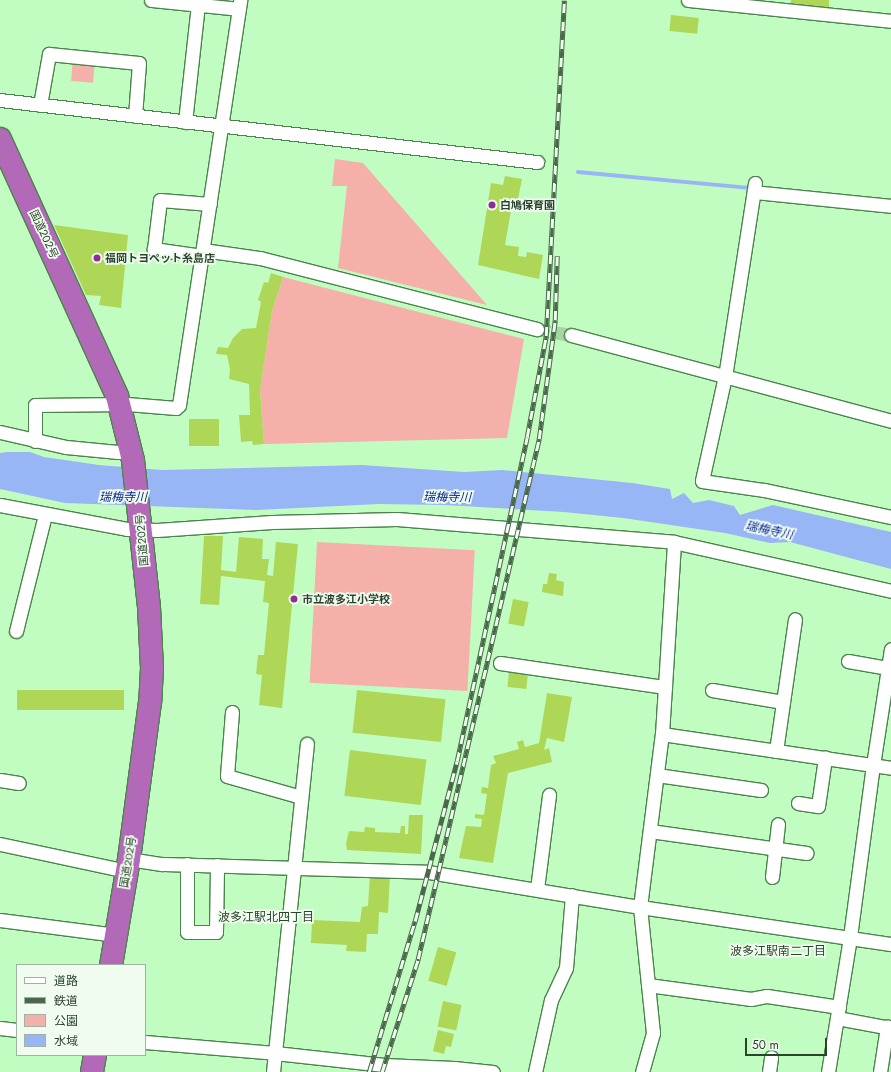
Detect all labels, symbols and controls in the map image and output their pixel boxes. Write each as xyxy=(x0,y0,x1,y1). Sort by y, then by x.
place label: 白鳩保育園 xyxy=(500,198,555,212)
marker: 白鳩保育園 xyxy=(487,200,497,210)
street label: 国道202号 xyxy=(27,208,61,260)
place label: 福岡トヨペット糸島店 xyxy=(105,251,215,265)
marker: 福岡トヨペット糸島店 xyxy=(92,253,102,263)
water label: 瑞梅寺川 xyxy=(423,490,471,506)
water label: 瑞梅寺川 xyxy=(99,491,147,505)
street label: 国道202号 xyxy=(133,513,151,567)
water label: 瑞梅寺川 xyxy=(744,519,794,543)
place label: 市立波多江小学校 xyxy=(302,592,390,606)
marker: 市立波多江小学校 xyxy=(289,594,299,604)
street label: 国道202号 xyxy=(117,835,139,889)
district label: 波多江駅北四丁目 xyxy=(218,911,314,925)
district label: 波多江駅南二丁目 xyxy=(730,945,826,959)
legend xyxy=(16,964,146,1056)
text: 道路 xyxy=(54,972,78,990)
text: 鉄道 xyxy=(54,992,78,1010)
text: 公園 xyxy=(54,1012,78,1030)
scale bar xyxy=(747,1030,829,1056)
text: 水域 xyxy=(54,1032,78,1050)
text: 50 m xyxy=(752,1036,779,1054)

